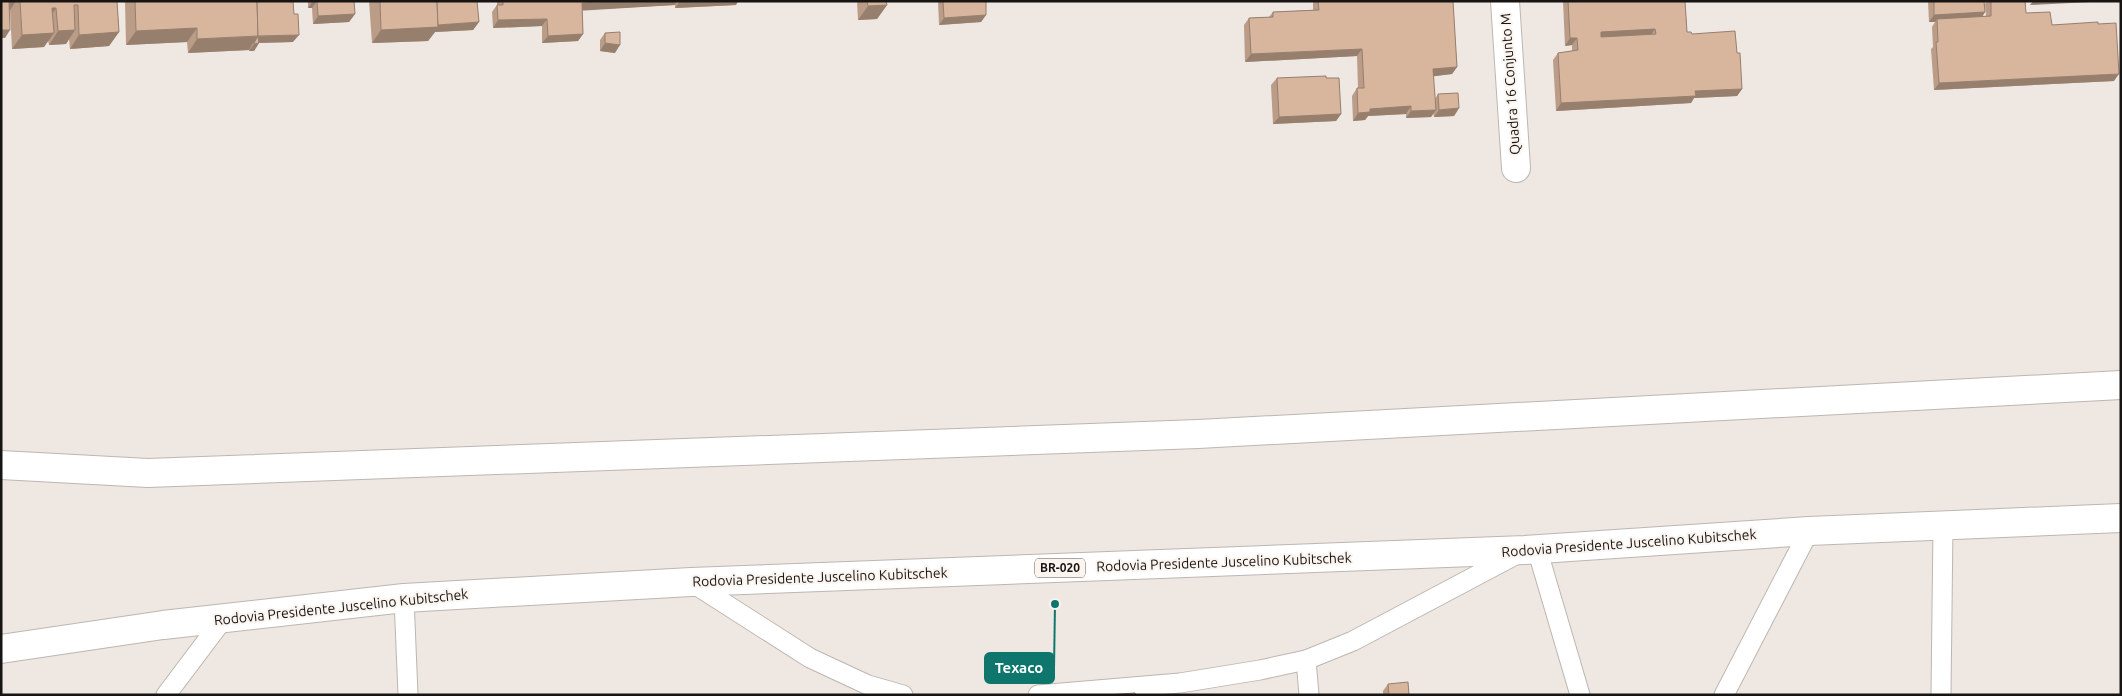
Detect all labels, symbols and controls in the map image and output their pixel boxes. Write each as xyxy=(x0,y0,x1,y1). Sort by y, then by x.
street label: Quadra 16 Conjunto M xyxy=(1497,13,1523,155)
street label: Rodovia Presidente Juscelino Kubitschek xyxy=(1501,526,1757,560)
street label: Rodovia Presidente Juscelino Kubitschek xyxy=(1096,550,1352,574)
road number: BR-020 xyxy=(1035,558,1085,578)
street label: Rodovia Presidente Juscelino Kubitschek xyxy=(692,565,948,589)
street label: Rodovia Presidente Juscelino Kubitschek xyxy=(213,586,469,628)
callout: Texaco xyxy=(985,653,1054,683)
text: Texaco xyxy=(995,659,1043,676)

